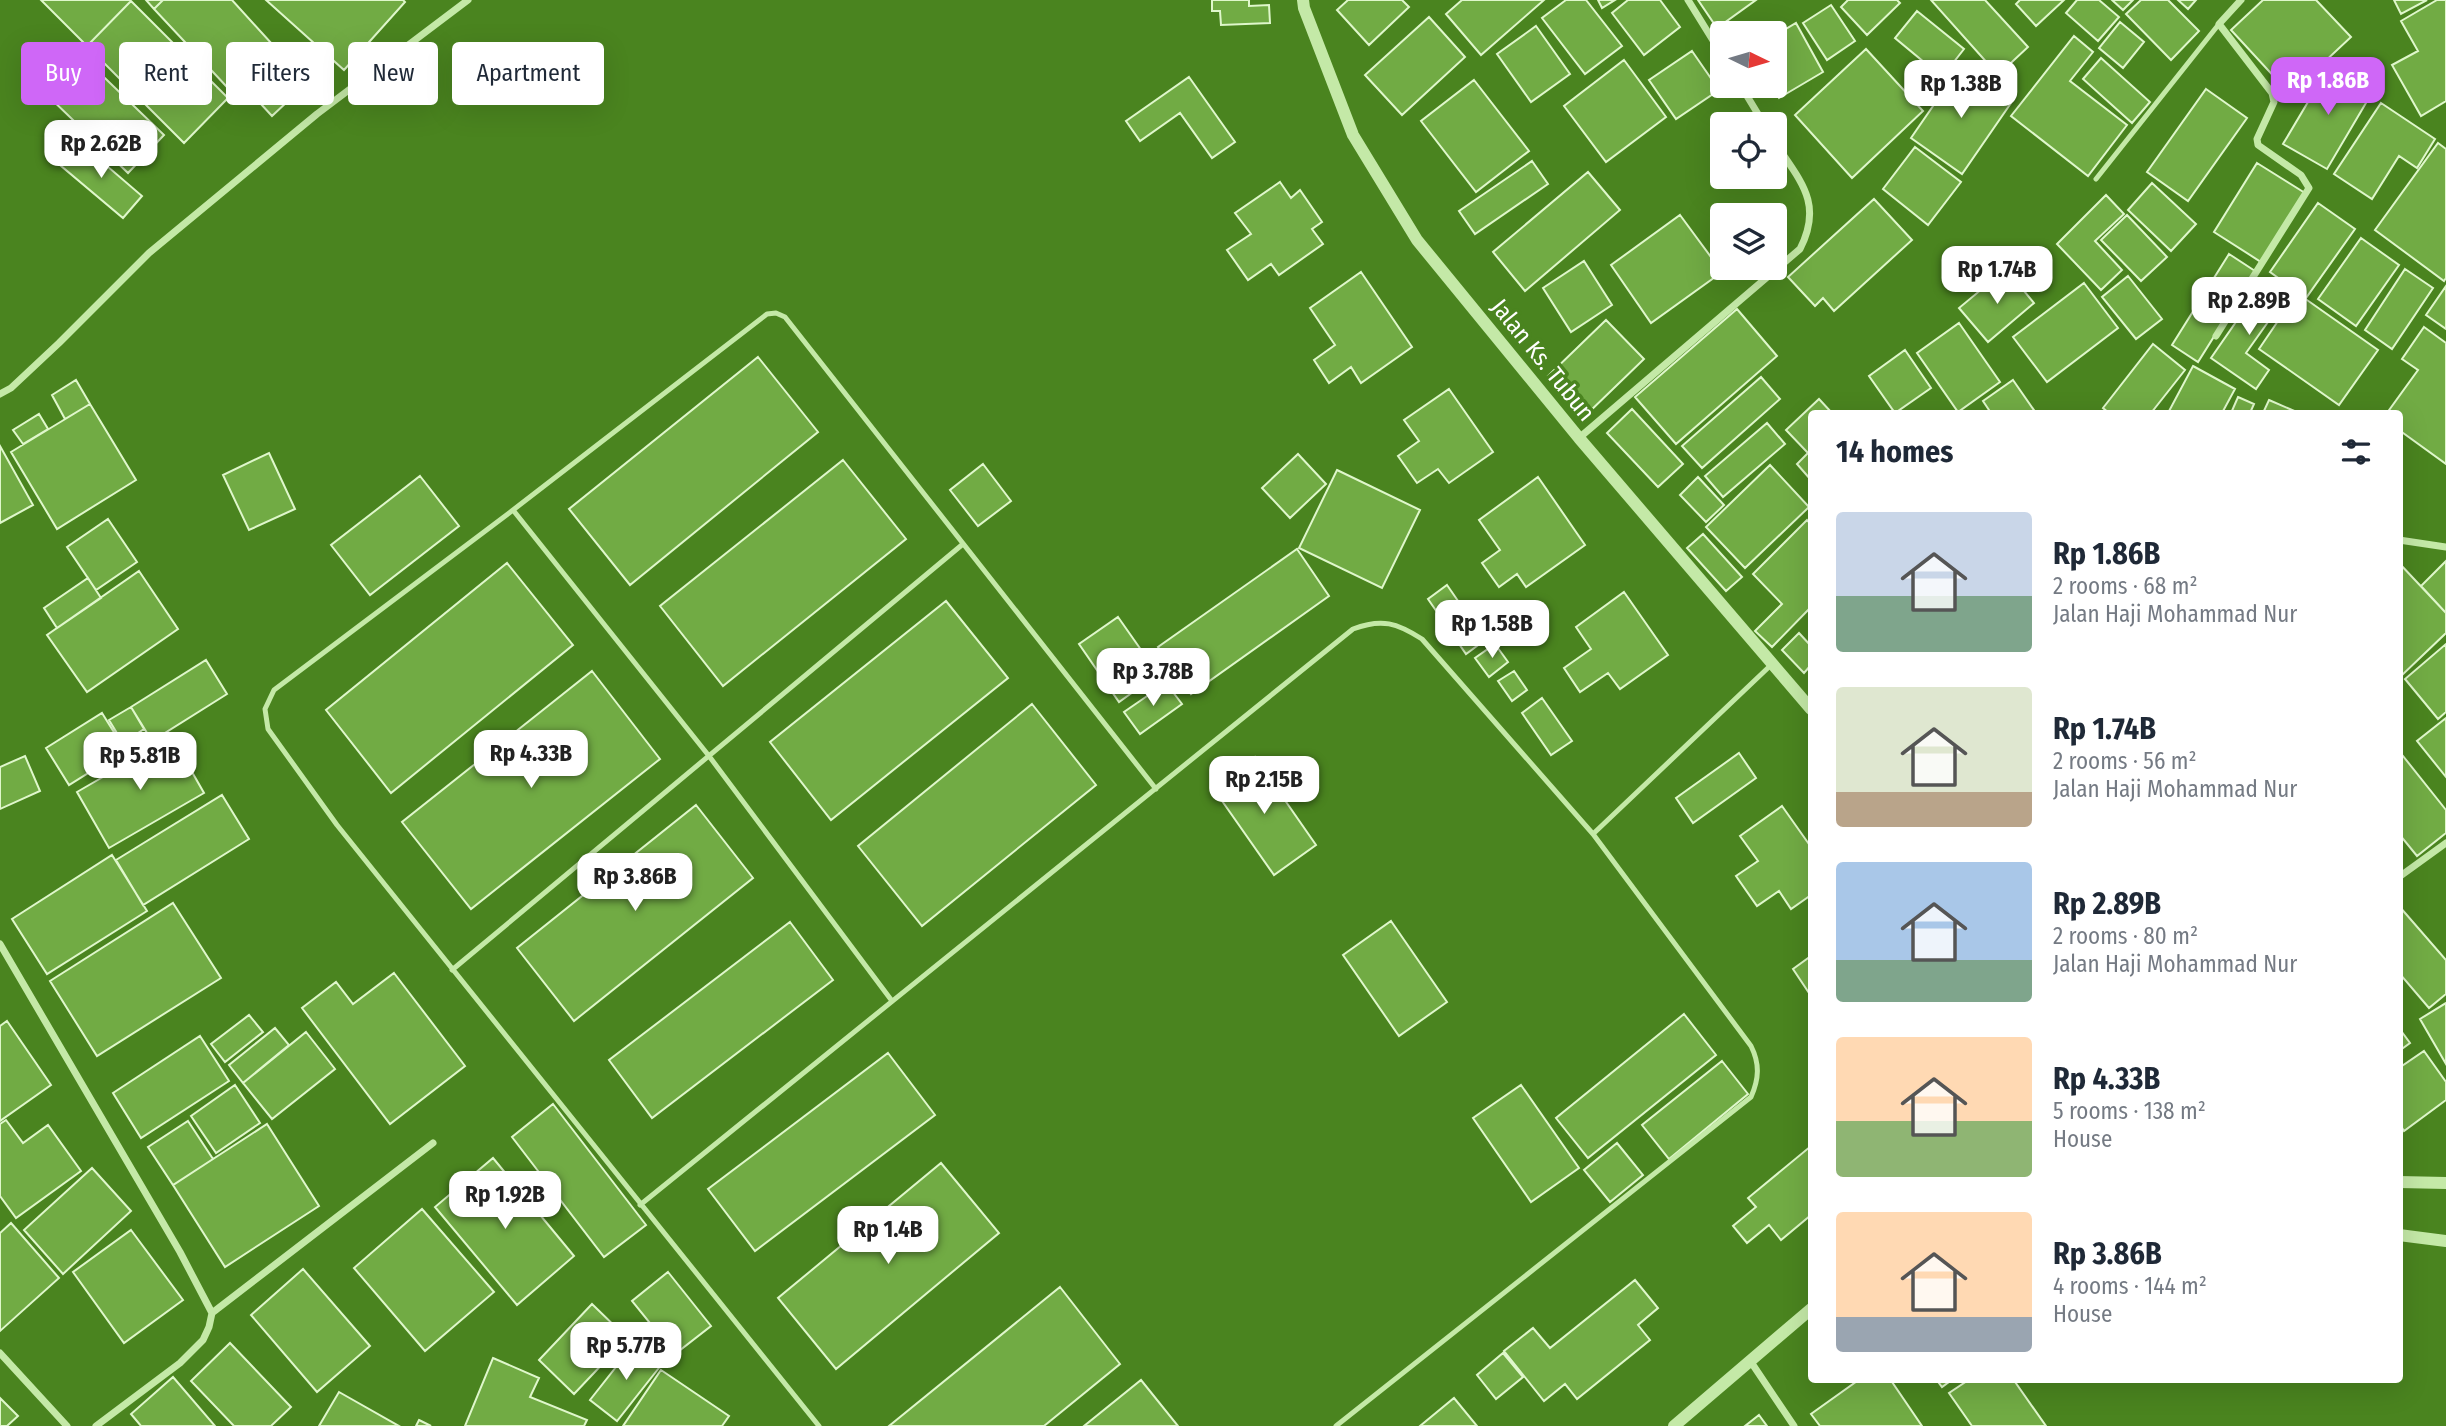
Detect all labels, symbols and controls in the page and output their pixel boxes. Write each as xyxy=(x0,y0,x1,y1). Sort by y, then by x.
north arrow xyxy=(1710,21,1787,98)
map controls xyxy=(1710,21,1787,280)
chip: Buy xyxy=(21,42,105,105)
chip: Rent xyxy=(119,42,212,105)
chip: Filters xyxy=(226,42,334,105)
chip: New xyxy=(348,42,438,105)
chip: Apartment xyxy=(452,42,604,105)
pin: Rp 1.86B xyxy=(2256,58,2400,117)
pin: Rp 1.38B xyxy=(1889,60,2033,120)
text: Rp 1.86B xyxy=(2287,66,2369,94)
text: Rp 1.38B xyxy=(1920,69,2002,97)
button: locate xyxy=(1710,112,1787,189)
pin: Rp 2.62B xyxy=(29,120,173,180)
text: Rp 2.62B xyxy=(60,129,142,157)
button: layers xyxy=(1710,203,1787,280)
pin: Rp 1.74B xyxy=(1925,246,2069,306)
text: Rp 1.74B xyxy=(1958,255,2036,283)
pin: Rp 2.89B xyxy=(2177,278,2321,337)
text: Rp 2.89B xyxy=(2208,286,2290,314)
street label: Jalan Ks. Tubun xyxy=(1485,293,1601,427)
icon: filters xyxy=(2337,433,2375,471)
text: 14 homes xyxy=(1836,434,1953,470)
text: Rp 1.86B xyxy=(2053,536,2160,572)
icon: home xyxy=(1892,540,1976,624)
text: 2 rooms · 68 m² xyxy=(2053,572,2198,600)
pin: Rp 1.58B xyxy=(1420,600,1564,660)
text: Jalan Haji Mohammad Nur xyxy=(2053,600,2297,628)
text: Rp 1.58B xyxy=(1451,609,1533,637)
pin: Rp 3.78B xyxy=(1081,648,1225,708)
text: Rp 3.78B xyxy=(1113,657,1193,685)
text: Rp 1.74B xyxy=(2053,711,2156,747)
icon: home xyxy=(1892,715,1976,799)
pin: Rp 4.33B xyxy=(459,730,603,790)
pin: Rp 5.81B xyxy=(68,732,212,792)
text: Rp 4.33B xyxy=(490,739,572,767)
text: Rp 5.81B xyxy=(100,741,180,769)
text: 2 rooms · 56 m² xyxy=(2053,747,2197,775)
pin: Rp 2.15B xyxy=(1192,756,1336,816)
text: Rp 2.15B xyxy=(1225,765,1303,793)
text: Jalan Haji Mohammad Nur xyxy=(2053,775,2297,803)
pin: Rp 3.86B xyxy=(563,853,707,913)
text: Rp 3.86B xyxy=(593,862,677,890)
text: Rp 2.89B xyxy=(2053,886,2161,922)
icon: home xyxy=(1892,890,1976,974)
text: 2 rooms · 80 m² xyxy=(2053,922,2198,950)
text: Jalan Haji Mohammad Nur xyxy=(2053,950,2297,978)
text: Rp 4.33B xyxy=(2053,1061,2160,1097)
icon: home xyxy=(1892,1065,1976,1149)
text: 5 rooms · 138 m² xyxy=(2053,1097,2206,1125)
text: House xyxy=(2053,1125,2112,1153)
pin: Rp 1.92B xyxy=(433,1172,577,1231)
text: Rp 1.92B xyxy=(465,1180,545,1208)
pin: Rp 1.4B xyxy=(823,1206,953,1266)
text: Rp 1.4B xyxy=(853,1215,923,1243)
text: Rp 3.86B xyxy=(2053,1236,2162,1272)
icon: home xyxy=(1892,1240,1976,1324)
text: 4 rooms · 144 m² xyxy=(2053,1272,2207,1300)
text: House xyxy=(2053,1300,2112,1328)
pin: Rp 5.77B xyxy=(554,1322,698,1382)
text: Rp 5.77B xyxy=(586,1331,666,1359)

